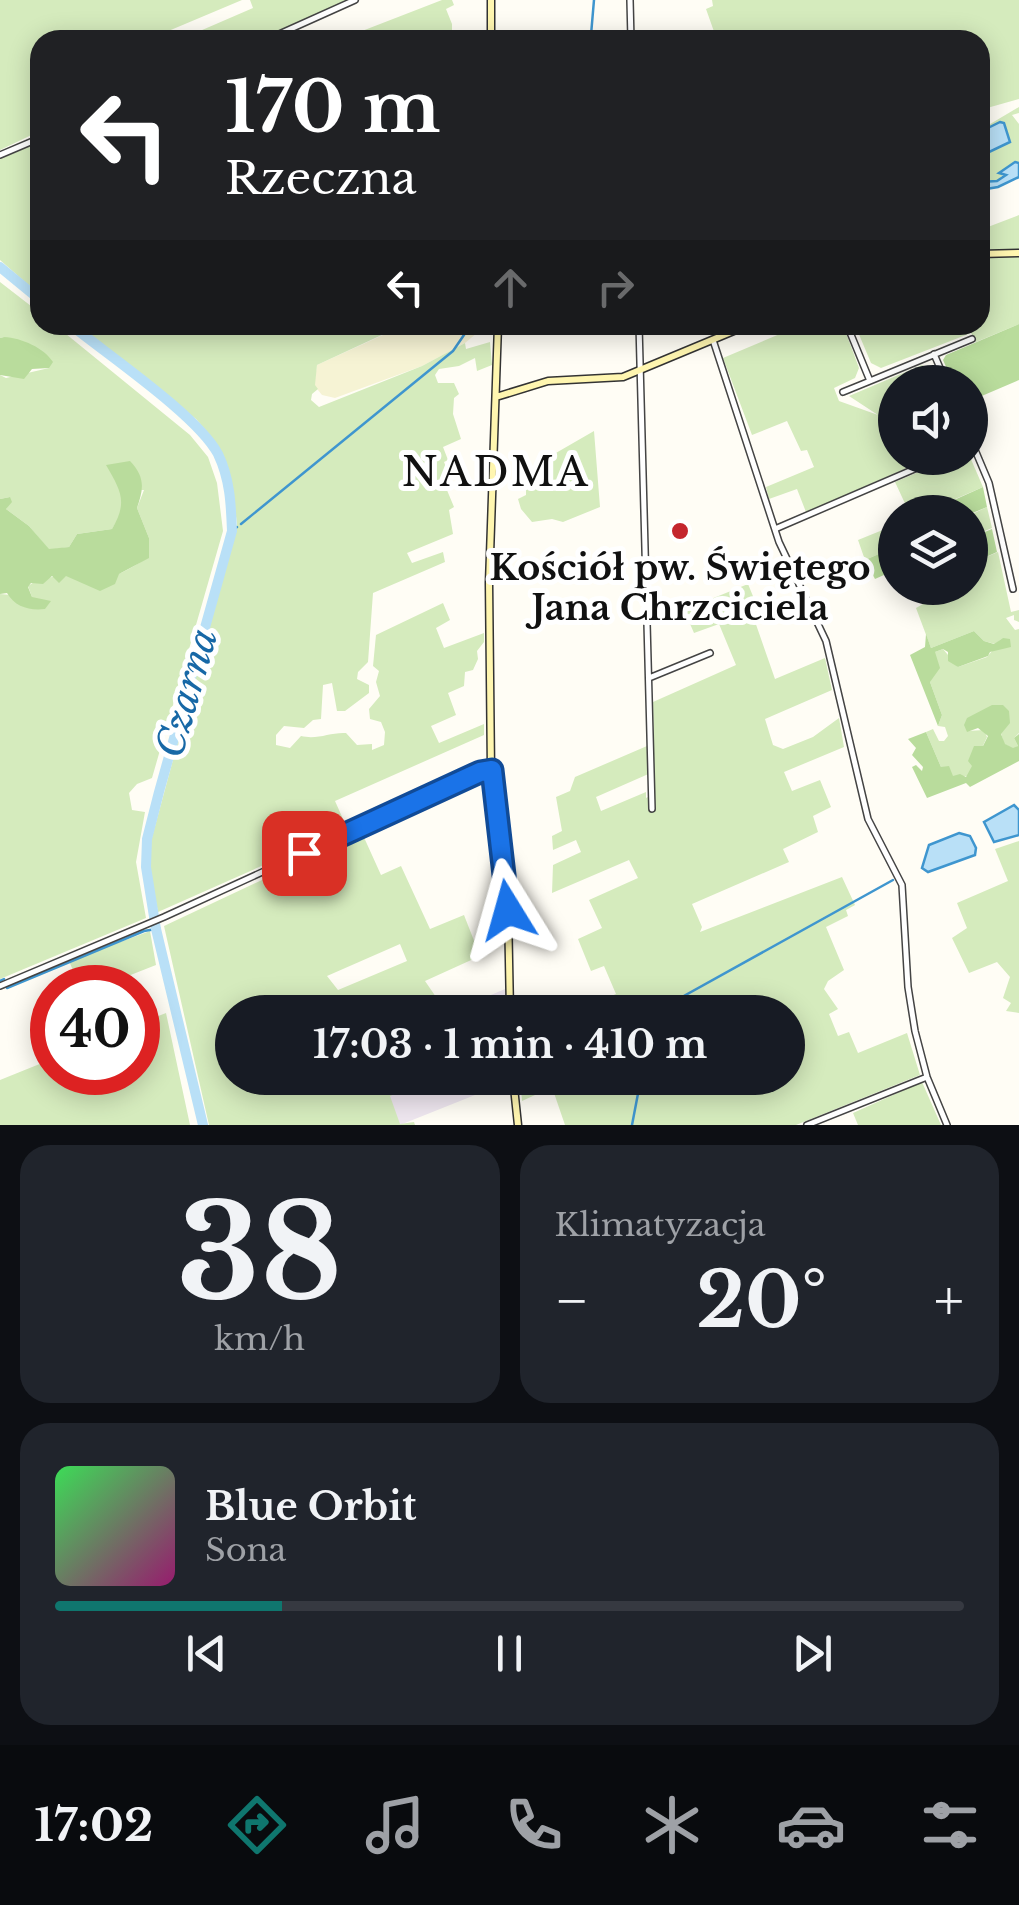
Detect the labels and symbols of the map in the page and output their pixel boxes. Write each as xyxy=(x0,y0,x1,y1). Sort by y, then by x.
district label: NADMA xyxy=(402,447,590,497)
marker: Kościół pw. Świętego Jana Chrzciciela xyxy=(669,520,691,542)
place label: Kościół pw. Świętego Jana Chrzciciela xyxy=(490,546,870,629)
water label: Czarna xyxy=(146,623,227,763)
pin xyxy=(262,811,347,896)
position arrow xyxy=(456,858,560,962)
speed limit sign: 40 xyxy=(30,965,160,1095)

